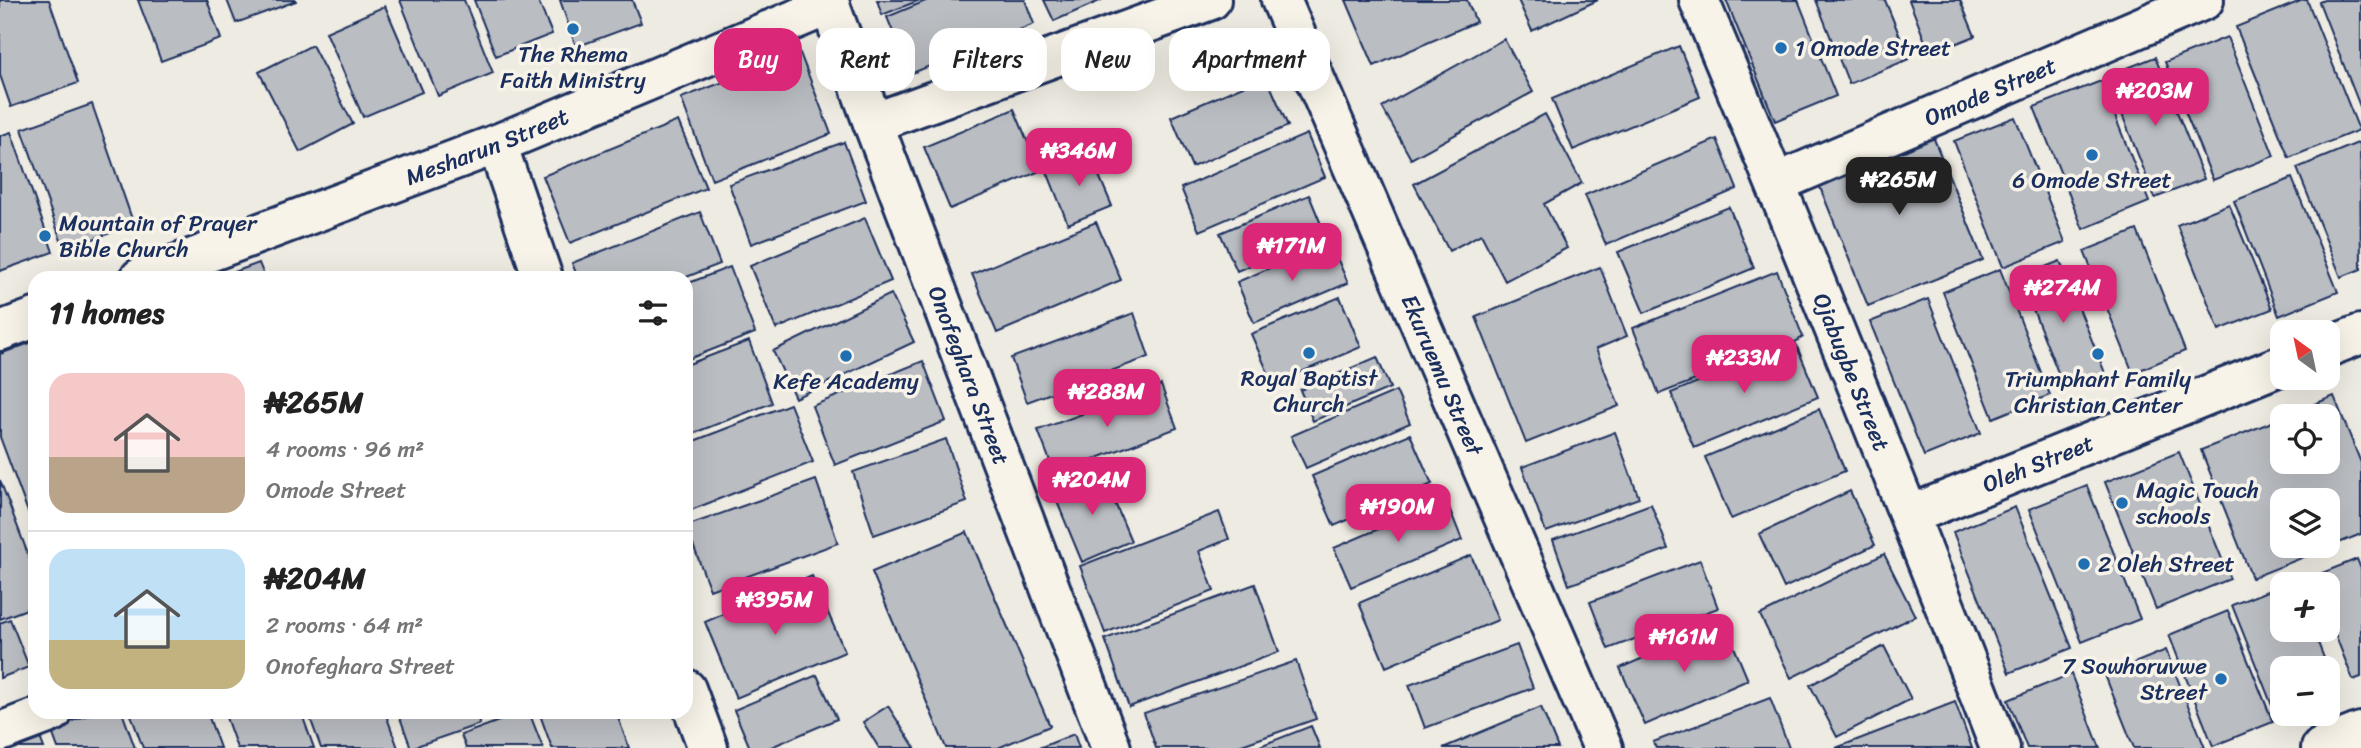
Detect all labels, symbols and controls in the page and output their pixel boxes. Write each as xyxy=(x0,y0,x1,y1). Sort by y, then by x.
marker: The Rhema Faith Ministry xyxy=(565,21,581,37)
chip: Buy xyxy=(714,28,802,91)
chip: Rent xyxy=(816,28,915,91)
chip: Filters xyxy=(929,28,1047,91)
chip: New xyxy=(1061,28,1155,91)
chip: Apartment xyxy=(1169,28,1330,91)
place label: 1 Omode Street xyxy=(1795,28,1951,69)
place label: The Rhema Faith Ministry xyxy=(500,34,646,101)
marker: 1 Omode Street xyxy=(1773,40,1789,56)
street label: Omode Street xyxy=(1918,45,2063,138)
pin: ₦203M xyxy=(2106,68,2204,128)
text: ₦203M xyxy=(2118,70,2192,111)
street label: Mesharun Street xyxy=(399,96,575,197)
pin: ₦346M xyxy=(1030,128,1128,188)
text: ₦346M xyxy=(1042,130,1116,171)
marker: 6 Omode Street xyxy=(2084,147,2100,163)
pin: ₦265M xyxy=(1850,158,1948,217)
text: ₦265M xyxy=(1862,159,1936,200)
place label: 6 Omode Street xyxy=(2012,160,2172,201)
place label: Mountain of Prayer Bible Church xyxy=(59,203,258,270)
pin: ₦171M xyxy=(1243,224,1341,283)
text: ₦171M xyxy=(1259,225,1325,266)
marker: Mountain of Prayer Bible Church xyxy=(37,228,53,244)
pin: ₦274M xyxy=(2014,266,2112,325)
text: ₦274M xyxy=(2026,267,2100,308)
street label: Onofeghara Street xyxy=(916,280,1022,471)
text: 11 homes xyxy=(49,286,164,340)
street label: Ojabugbe Street xyxy=(1801,286,1902,457)
street label: Ekuruemu Street xyxy=(1389,288,1496,464)
icon: filters xyxy=(634,294,672,332)
north arrow xyxy=(2270,320,2340,390)
map controls xyxy=(2270,320,2340,726)
pin: ₦233M xyxy=(1695,336,1793,395)
text: ₦233M xyxy=(1708,337,1780,378)
marker: Royal Baptist Church xyxy=(1301,345,1317,361)
marker: Triumphant Family Christian Center xyxy=(2090,346,2106,362)
marker: Kefe Academy xyxy=(838,348,854,364)
place label: Royal Baptist Church xyxy=(1241,358,1379,425)
place label: Triumphant Family Christian Center xyxy=(2005,359,2191,426)
place label: Kefe Academy xyxy=(773,361,919,402)
pin: ₦288M xyxy=(1058,370,1156,429)
text: ₦288M xyxy=(1069,371,1145,412)
text: ₦265M xyxy=(266,375,363,429)
icon: home xyxy=(105,401,189,485)
button: locate xyxy=(2270,404,2340,474)
street label: Oleh Street xyxy=(1976,422,2100,504)
text: 4 rooms · 96 m² xyxy=(266,429,424,470)
pin: ₦204M xyxy=(1043,458,1141,517)
text: ₦204M xyxy=(1054,459,1130,500)
text: Omode Street xyxy=(266,470,406,511)
place label: Magic Touch schools xyxy=(2135,470,2259,537)
pin: ₦190M xyxy=(1349,484,1447,544)
text: ₦190M xyxy=(1362,486,1434,527)
button: layers xyxy=(2270,488,2340,558)
marker: Magic Touch schools xyxy=(2114,495,2130,511)
place label: 2 Oleh Street xyxy=(2098,544,2235,585)
text: ₦204M xyxy=(266,551,365,605)
marker: 2 Oleh Street xyxy=(2076,556,2092,572)
button: + xyxy=(2270,572,2340,642)
icon: home xyxy=(105,577,189,661)
pin: ₦395M xyxy=(726,578,824,637)
text: ₦395M xyxy=(738,579,812,620)
text: 2 rooms · 64 m² xyxy=(266,605,423,646)
pin: ₦161M xyxy=(1635,614,1733,674)
text: ₦161M xyxy=(1651,616,1717,657)
text: Onofeghara Street xyxy=(266,646,455,687)
place label: 7 Sowhoruvwe Street xyxy=(2062,646,2209,713)
button: − xyxy=(2270,656,2340,726)
marker: 7 Sowhoruvwe Street xyxy=(2213,671,2229,687)

